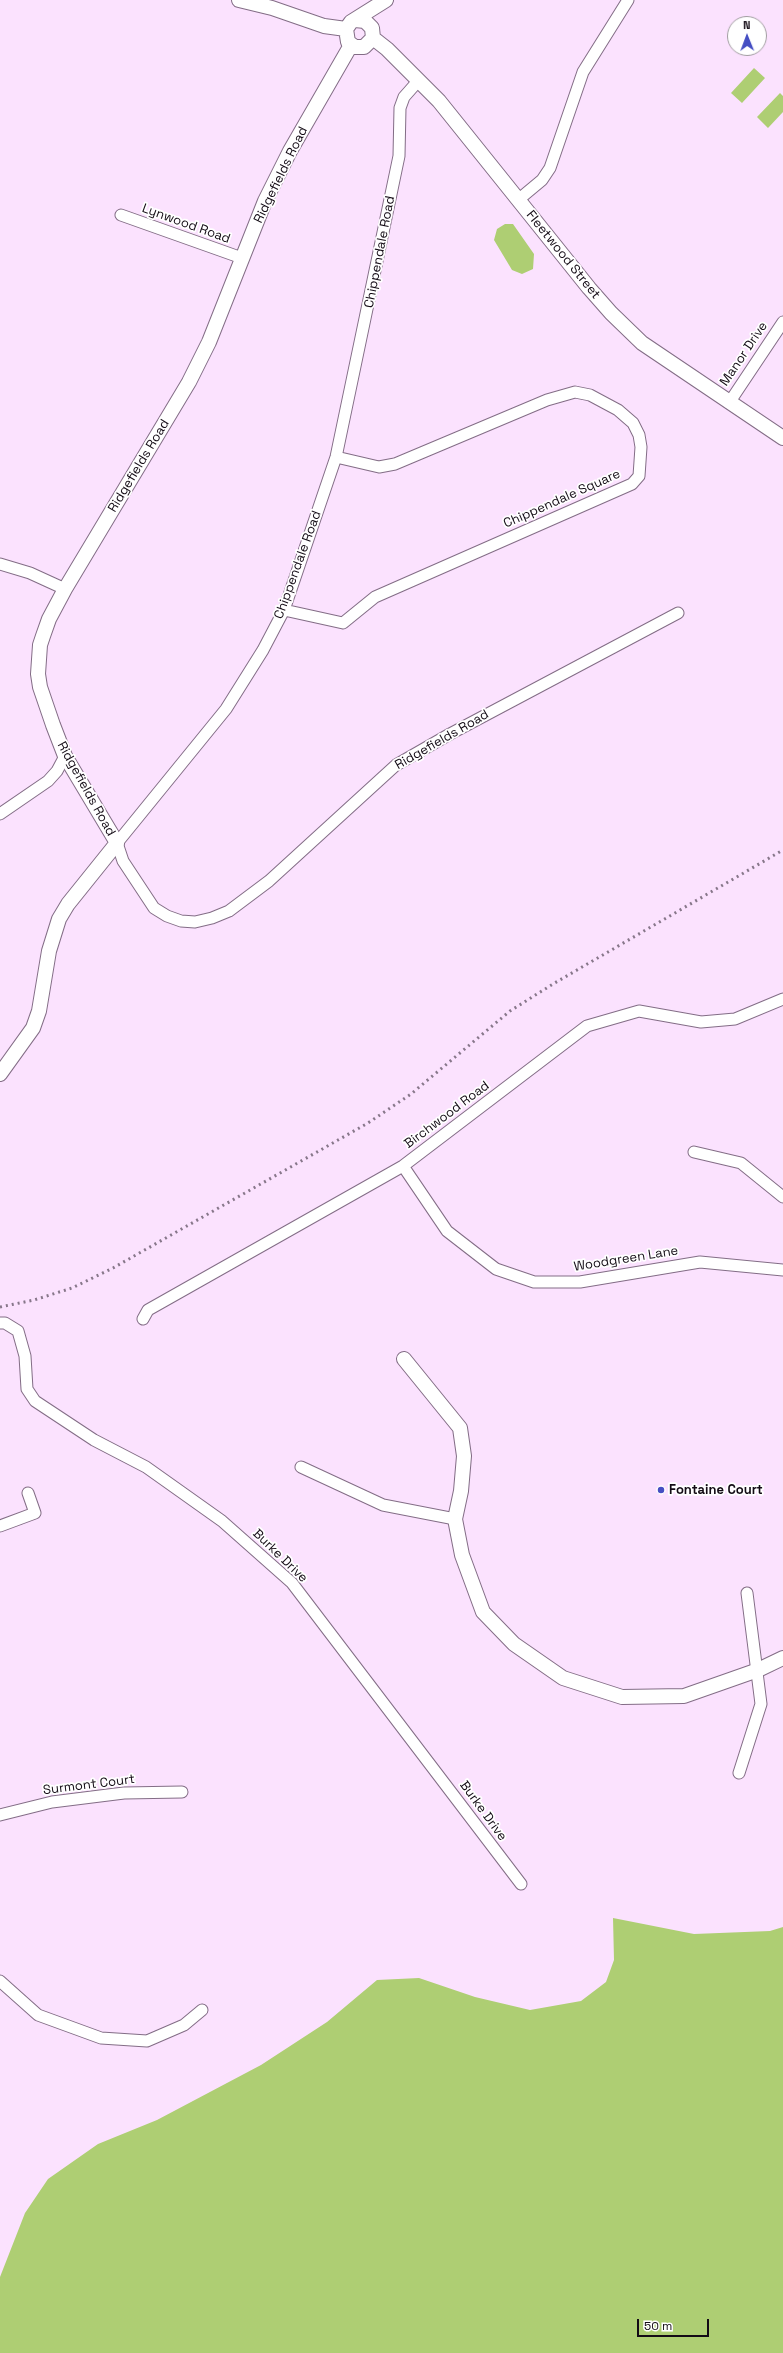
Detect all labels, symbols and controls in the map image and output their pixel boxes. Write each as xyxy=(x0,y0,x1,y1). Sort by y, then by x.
north arrow xyxy=(727,16,767,56)
text: N xyxy=(743,18,751,32)
street label: Ridgefields Road xyxy=(251,124,311,226)
street label: Chippendale Road xyxy=(361,195,399,309)
street label: Lynwood Road xyxy=(140,201,232,247)
street label: Fleetwood Street xyxy=(523,208,603,302)
street label: Manor Drive xyxy=(717,319,771,389)
street label: Ridgefields Road xyxy=(105,417,173,515)
street label: Chippendale Square xyxy=(501,466,623,532)
street label: Chippendale Road xyxy=(271,509,325,621)
street label: Ridgefields Road xyxy=(392,707,492,773)
street label: Ridgefields Road xyxy=(54,739,118,839)
street label: Birchwood Road xyxy=(402,1078,492,1152)
street label: Woodgreen Lane xyxy=(573,1243,679,1275)
place label: Fontaine Court xyxy=(669,1482,763,1498)
marker: Fontaine Court xyxy=(656,1485,666,1495)
street label: Burke Drive xyxy=(249,1526,311,1586)
street label: Surmont Court xyxy=(42,1772,136,1798)
street label: Burke Drive xyxy=(456,1778,510,1844)
scale bar xyxy=(639,2311,711,2337)
text: 50 m xyxy=(644,2318,672,2334)

